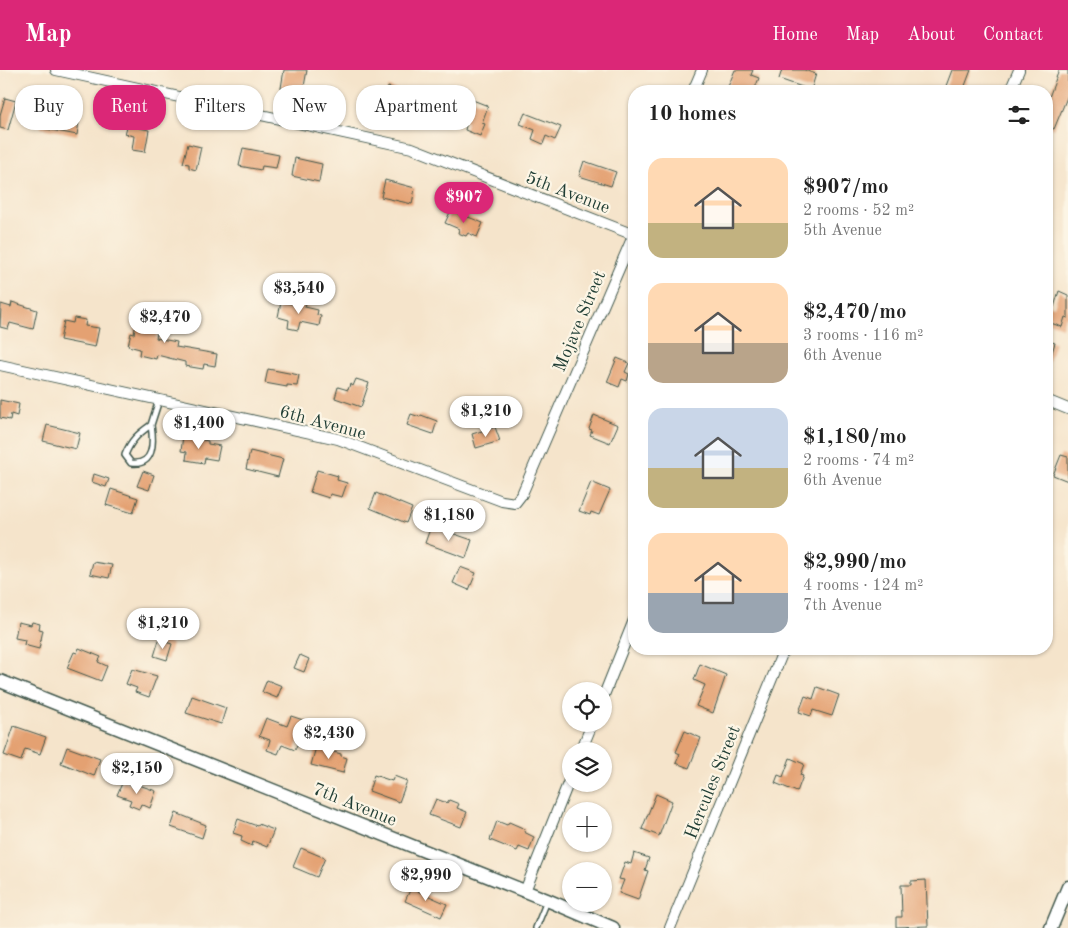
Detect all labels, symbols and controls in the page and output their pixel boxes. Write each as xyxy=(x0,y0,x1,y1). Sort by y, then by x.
text: Map xyxy=(25,23,72,47)
text: Home xyxy=(772,26,818,44)
text: Map xyxy=(846,26,879,44)
text: About xyxy=(907,26,955,44)
text: Contact xyxy=(983,26,1043,44)
chip: Buy xyxy=(15,85,83,130)
chip: Rent xyxy=(93,85,166,130)
chip: Filters xyxy=(176,85,263,130)
chip: New xyxy=(273,85,346,130)
chip: Apartment xyxy=(356,85,476,130)
icon: filters xyxy=(1005,101,1033,129)
text: 10 homes xyxy=(648,104,736,125)
street label: 5th Avenue xyxy=(523,169,612,217)
text: $907/mo xyxy=(803,177,889,198)
icon: home xyxy=(688,178,748,238)
pin: $907 xyxy=(434,182,494,224)
text: $907 xyxy=(445,190,483,206)
text: 2 rooms · 52 m² xyxy=(803,203,914,219)
text: 5th Avenue xyxy=(803,223,882,239)
street label: Mojave Street xyxy=(551,268,609,375)
pin: $3,540 xyxy=(258,272,340,315)
text: $3,540 xyxy=(274,281,324,297)
pin: $2,470 xyxy=(124,302,206,344)
text: $2,470/mo xyxy=(803,302,907,323)
icon: home xyxy=(688,303,748,363)
text: $2,470 xyxy=(140,310,190,326)
text: 3 rooms · 116 m² xyxy=(803,328,923,344)
text: 6th Avenue xyxy=(803,348,882,364)
pin: $1,210 xyxy=(445,396,527,438)
street label: 6th Avenue xyxy=(278,403,368,443)
text: $1,210 xyxy=(461,404,511,420)
pin: $1,400 xyxy=(158,408,240,450)
text: $1,400 xyxy=(174,416,224,432)
text: $1,180/mo xyxy=(803,427,907,448)
icon: home xyxy=(688,428,748,488)
text: 2 rooms · 74 m² xyxy=(803,453,914,469)
text: 6th Avenue xyxy=(803,473,882,489)
pin: $1,180 xyxy=(408,500,490,542)
text: $1,180 xyxy=(424,508,474,524)
text: $2,990/mo xyxy=(803,552,907,573)
icon: home xyxy=(688,553,748,613)
text: 4 rooms · 124 m² xyxy=(803,578,923,594)
text: 7th Avenue xyxy=(803,598,882,614)
pin: $1,210 xyxy=(122,608,204,650)
text: $1,210 xyxy=(138,616,188,632)
map controls xyxy=(562,682,612,912)
button: locate xyxy=(562,682,612,732)
pin: $2,430 xyxy=(288,718,370,760)
street label: Hercules Street xyxy=(682,723,744,842)
text: $2,430 xyxy=(304,726,354,742)
button: layers xyxy=(562,742,612,792)
pin: $2,150 xyxy=(96,752,178,795)
text: $2,150 xyxy=(112,761,162,777)
street label: 7th Avenue xyxy=(310,780,399,830)
button: + xyxy=(562,802,612,852)
pin: $2,990 xyxy=(385,860,467,902)
button: − xyxy=(562,862,612,912)
text: $2,990 xyxy=(401,868,451,884)

